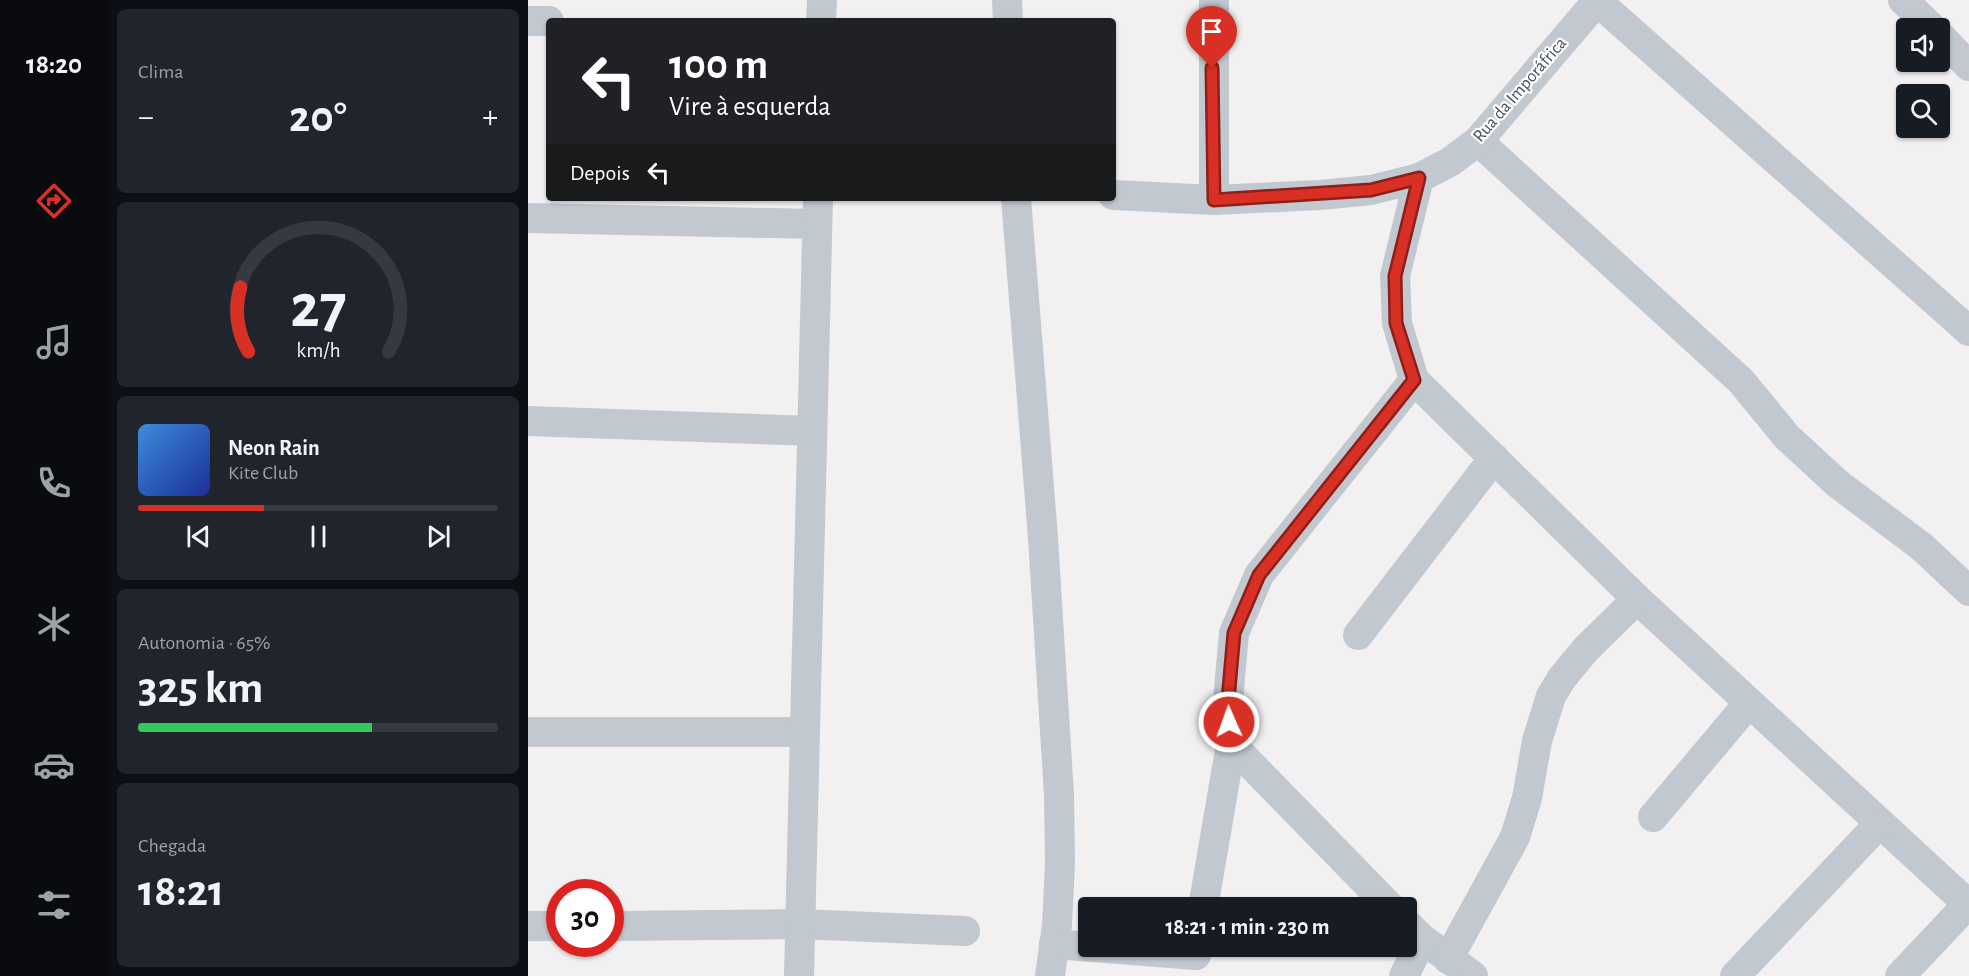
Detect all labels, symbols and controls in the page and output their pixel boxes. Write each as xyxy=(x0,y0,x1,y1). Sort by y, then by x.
pin xyxy=(1186,6,1237,68)
icon: arrive xyxy=(1195,15,1228,48)
map controls xyxy=(1896,18,1950,138)
button: sound xyxy=(1896,18,1950,72)
street label: Rua da Imporáfrica xyxy=(1470,34,1570,146)
icon: left xyxy=(570,42,648,120)
text: 100 m xyxy=(669,44,768,86)
text: 18:20 xyxy=(26,51,82,78)
text: Clima xyxy=(138,62,183,82)
button: search xyxy=(1896,84,1950,138)
text: Vire à esquerda xyxy=(669,93,831,120)
text: 20° xyxy=(289,95,347,140)
text: − xyxy=(138,101,154,134)
text: + xyxy=(482,101,498,134)
icon: left xyxy=(642,156,675,189)
text: Depois xyxy=(570,162,630,184)
icon: directions xyxy=(33,180,75,222)
text: 27 xyxy=(290,276,346,338)
icon: music xyxy=(33,321,75,363)
text: km/h xyxy=(296,340,340,361)
text: Neon Rain xyxy=(228,437,320,459)
icon: phone xyxy=(33,462,75,504)
text: Kite Club xyxy=(228,463,298,483)
icon: previous xyxy=(182,520,215,553)
icon: pause xyxy=(302,520,335,553)
icon: next xyxy=(422,520,455,553)
icon: climate xyxy=(33,603,75,645)
text: Autonomia · 65% xyxy=(138,633,271,653)
text: 325 km xyxy=(138,666,263,711)
position arrow xyxy=(1197,690,1261,754)
icon: car xyxy=(33,744,75,786)
text: Chegada xyxy=(138,836,206,856)
text: 18:21 xyxy=(138,869,224,914)
speed limit sign: 30 xyxy=(546,879,624,957)
icon: filters xyxy=(33,884,75,926)
text: 18:21 · 1 min · 230 m xyxy=(1165,916,1330,938)

